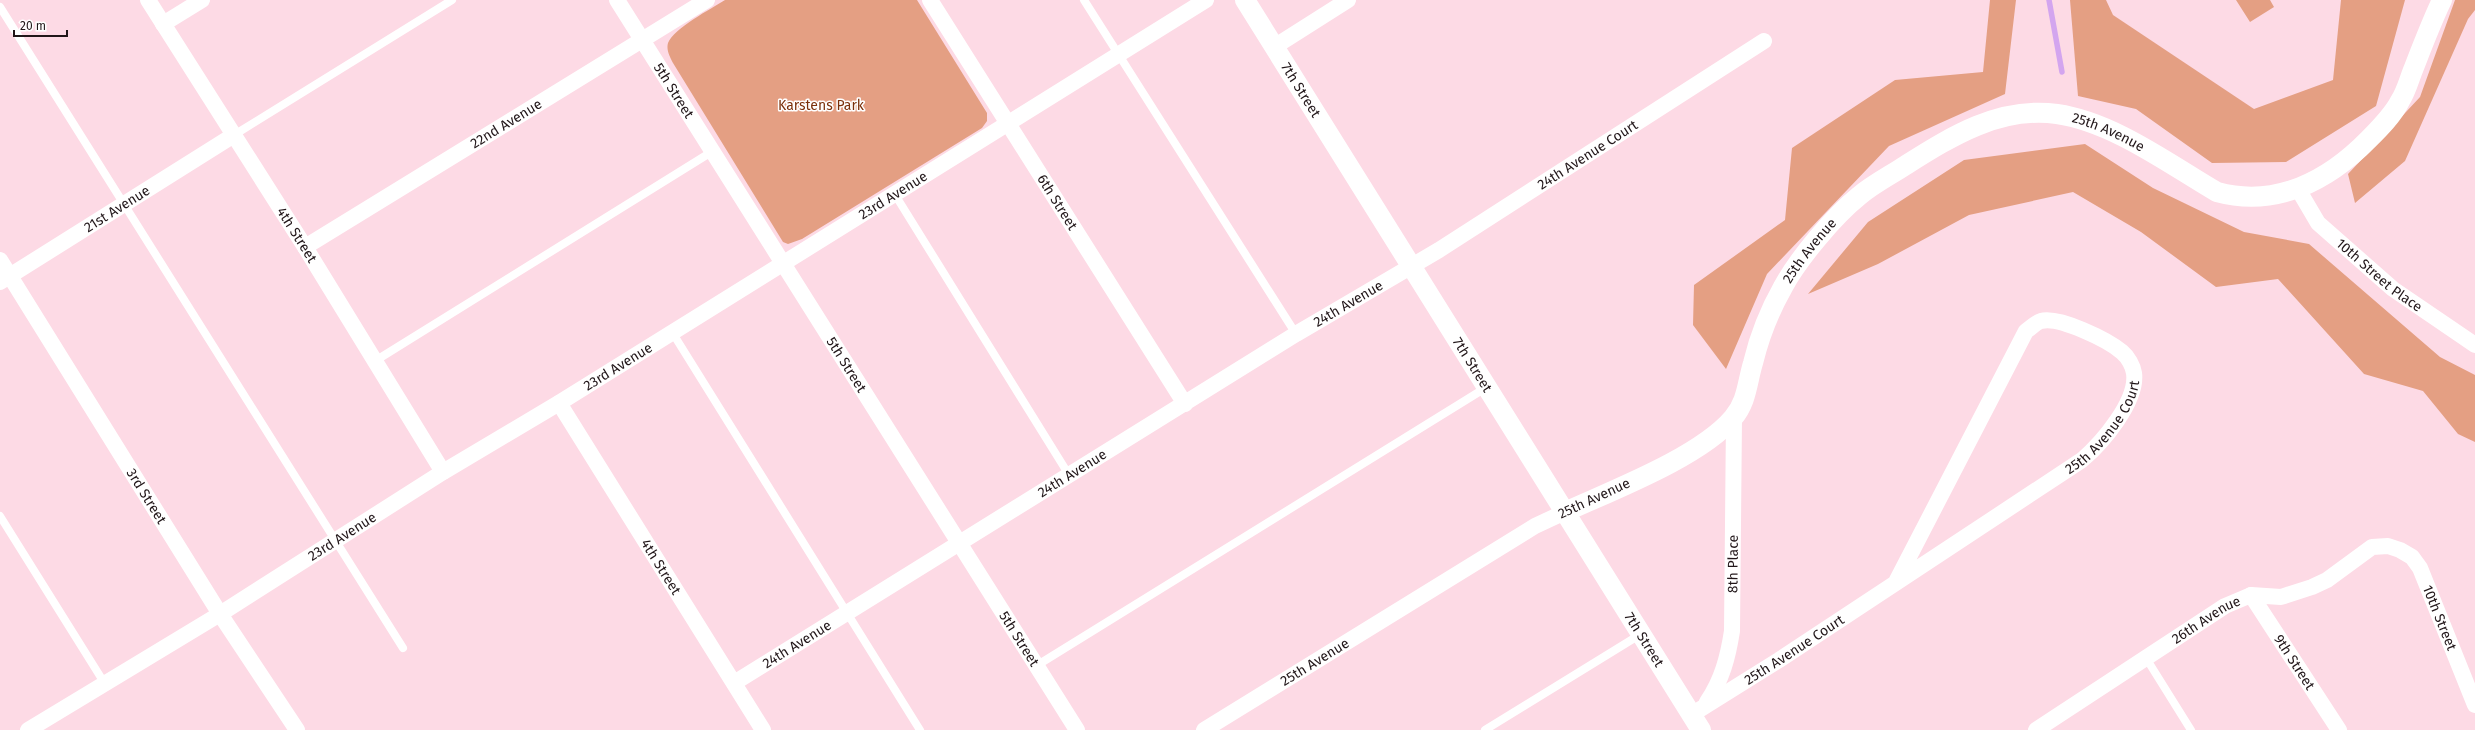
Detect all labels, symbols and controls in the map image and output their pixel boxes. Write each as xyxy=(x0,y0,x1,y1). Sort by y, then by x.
scale bar xyxy=(14,12,67,38)
text: 20 m xyxy=(20,19,46,33)
street label: 5th Street xyxy=(650,60,698,122)
street label: 7th Street xyxy=(1277,60,1325,121)
street label: 22nd Avenue xyxy=(468,96,545,152)
park label: Karstens Park xyxy=(778,97,865,114)
street label: 25th Avenue xyxy=(2070,109,2147,155)
street label: 24th Avenue Court xyxy=(1535,116,1642,193)
street label: 23rd Avenue xyxy=(856,168,931,223)
street label: 6th Street xyxy=(1033,171,1082,234)
street label: 21st Avenue xyxy=(81,182,153,236)
street label: 4th Street xyxy=(273,204,321,267)
street label: 25th Avenue xyxy=(1779,215,1840,286)
street label: 10th Street Place xyxy=(2333,235,2425,316)
street label: 24th Avenue xyxy=(1311,277,1386,331)
street label: 5th Street xyxy=(823,334,871,396)
street label: 7th Street xyxy=(1449,334,1496,396)
street label: 23rd Avenue xyxy=(581,339,655,394)
street label: 25th Avenue Court xyxy=(2062,378,2143,478)
street label: 24th Avenue xyxy=(1035,446,1110,501)
street label: 3rd Street xyxy=(123,466,170,528)
street label: 25th Avenue xyxy=(1556,474,1633,522)
street label: 23rd Avenue xyxy=(305,509,380,565)
street label: 8th Place xyxy=(1724,535,1742,593)
street label: 4th Street xyxy=(637,536,685,599)
street label: 10th Street xyxy=(2419,583,2461,654)
street label: 26th Avenue xyxy=(2169,592,2243,648)
street label: 5th Street xyxy=(995,608,1043,671)
street label: 7th Street xyxy=(1621,609,1668,671)
street label: 25th Avenue Court xyxy=(1741,611,1848,689)
street label: 24th Avenue xyxy=(760,617,835,672)
street label: 9th Street xyxy=(2270,632,2319,694)
street label: 25th Avenue xyxy=(1278,635,1352,690)

